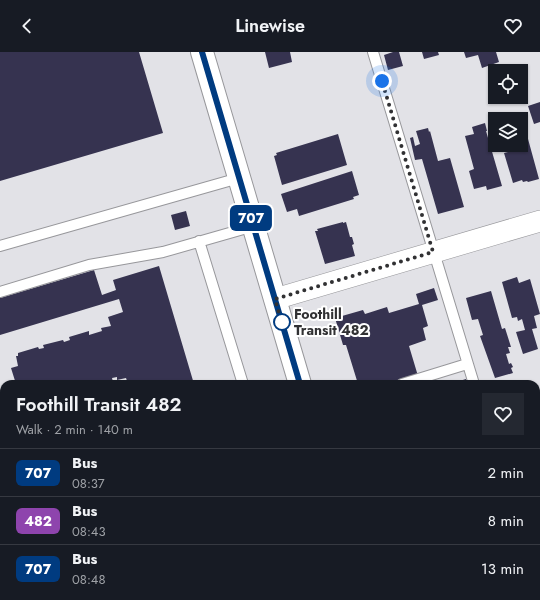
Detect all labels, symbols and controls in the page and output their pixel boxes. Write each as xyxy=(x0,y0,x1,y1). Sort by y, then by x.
text: Linewise xyxy=(235,13,305,39)
icon: back xyxy=(16,15,38,37)
icon: heart xyxy=(502,15,524,37)
map controls xyxy=(488,64,528,152)
button: locate xyxy=(488,64,528,104)
your location xyxy=(372,71,392,91)
button: layers xyxy=(488,112,528,152)
line badge: 707 xyxy=(228,205,274,231)
text: 707 xyxy=(238,208,264,228)
place label: Foothill Transit 482 xyxy=(294,304,369,340)
marker: Foothill Transit 482 xyxy=(273,313,291,331)
text: Foothill Transit 482 xyxy=(16,391,182,418)
button: heart xyxy=(482,393,524,435)
text: Walk · 2 min · 140 m xyxy=(16,420,133,439)
text: Bus xyxy=(72,452,97,474)
text: 2 min xyxy=(487,462,524,484)
text: 707 xyxy=(25,463,51,483)
text: 08:37 xyxy=(72,474,105,493)
text: Bus xyxy=(72,500,97,522)
text: 8 min xyxy=(488,510,524,532)
text: 482 xyxy=(24,511,52,531)
text: 08:43 xyxy=(72,522,105,541)
text: Bus xyxy=(72,548,97,570)
text: 13 min xyxy=(481,558,524,580)
text: 707 xyxy=(25,559,51,579)
text: 08:48 xyxy=(72,570,105,589)

